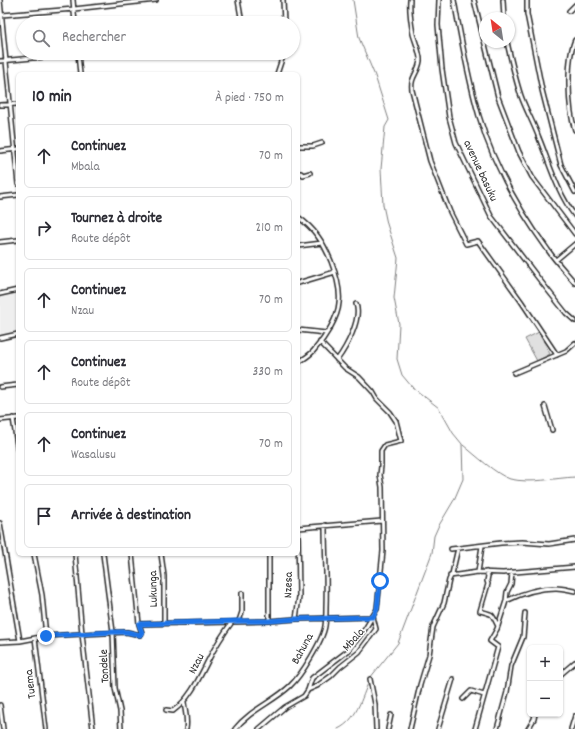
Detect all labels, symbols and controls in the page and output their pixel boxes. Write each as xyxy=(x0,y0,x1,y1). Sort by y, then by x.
north arrow xyxy=(479,12,515,48)
search box xyxy=(16,16,300,60)
icon: search xyxy=(30,27,52,49)
text: Rechercher xyxy=(62,27,126,49)
text: 10 min xyxy=(32,86,72,110)
text: À pied · 750 m xyxy=(215,89,284,108)
text: Continuez xyxy=(71,136,126,158)
street label: avenue basuku xyxy=(458,138,502,204)
icon: ahead xyxy=(33,145,55,167)
text: 70 m xyxy=(259,147,283,166)
text: Mbala xyxy=(71,158,100,177)
text: Tournez à droite xyxy=(71,208,162,230)
icon: right xyxy=(33,217,55,239)
text: 210 m xyxy=(255,219,283,238)
text: Route dépôt xyxy=(71,230,131,249)
text: Continuez xyxy=(71,280,126,302)
icon: ahead xyxy=(33,289,55,311)
text: 70 m xyxy=(259,291,283,310)
text: Nzau xyxy=(71,302,94,321)
text: Continuez xyxy=(71,352,126,374)
icon: ahead xyxy=(33,361,55,383)
text: 330 m xyxy=(252,363,283,382)
text: Route dépôt xyxy=(71,374,131,393)
text: Continuez xyxy=(71,424,126,446)
icon: ahead xyxy=(33,433,55,455)
text: 70 m xyxy=(259,435,283,454)
text: Wasalusu xyxy=(71,446,116,465)
icon: arrive xyxy=(33,505,55,527)
text: Arrivée à destination xyxy=(71,505,191,527)
street label: Lukunga xyxy=(145,570,163,607)
street label: Nzesa xyxy=(280,571,298,598)
route start xyxy=(371,572,389,590)
street label: Mbala xyxy=(339,624,369,655)
route end xyxy=(37,627,55,645)
street label: Bahuna xyxy=(288,630,319,668)
map controls xyxy=(527,645,563,717)
button: + xyxy=(527,645,563,681)
street label: Tondele xyxy=(96,649,114,683)
street label: Nzau xyxy=(185,651,209,677)
street label: Tuema xyxy=(21,668,41,699)
button: − xyxy=(527,681,563,717)

